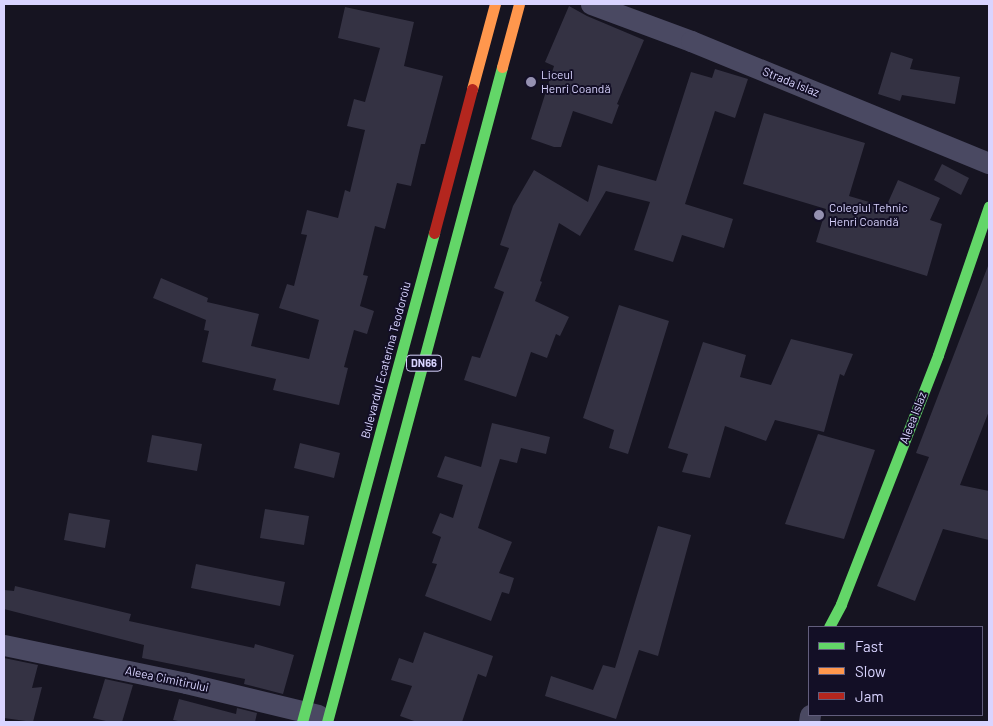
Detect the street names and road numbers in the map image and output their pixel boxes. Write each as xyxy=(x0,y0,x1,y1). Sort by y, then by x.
street label: Strada Islaz xyxy=(760,64,822,100)
street label: Bulevardul Ecaterina Teodoroiu xyxy=(358,280,414,440)
road number: DN66 xyxy=(405,354,443,372)
street label: Aleea Islaz xyxy=(897,390,929,446)
street label: Aleea Cimitirului xyxy=(124,663,210,695)

